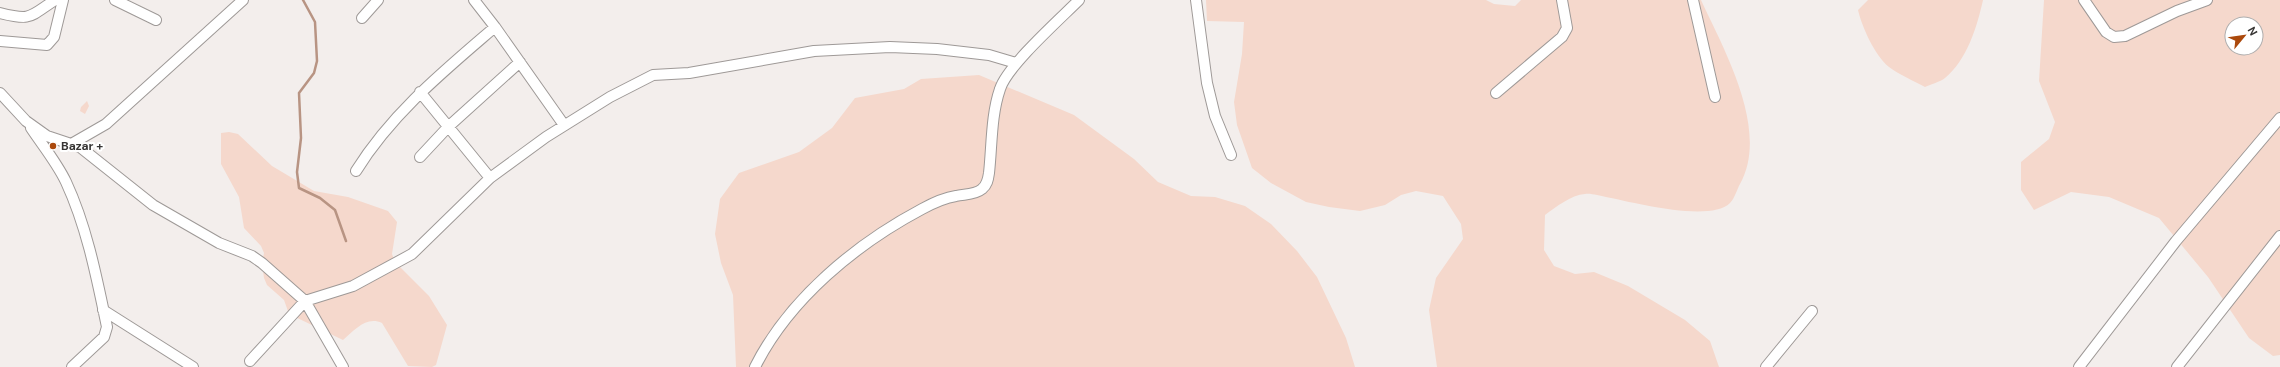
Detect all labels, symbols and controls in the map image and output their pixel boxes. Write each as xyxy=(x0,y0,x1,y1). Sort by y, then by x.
north arrow xyxy=(2224,16,2264,56)
text: N xyxy=(2245,24,2261,38)
place label: Bazar + xyxy=(61,138,103,154)
marker: Bazar + xyxy=(48,141,58,151)

